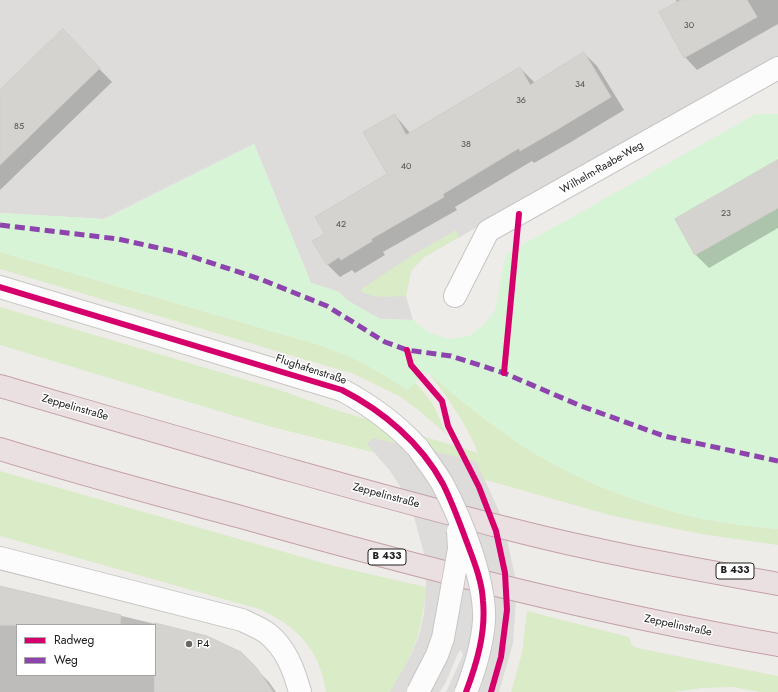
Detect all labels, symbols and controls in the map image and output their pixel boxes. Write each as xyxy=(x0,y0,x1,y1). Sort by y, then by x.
house number: 30 xyxy=(684,21,694,31)
house number: 34 xyxy=(575,80,585,90)
house number: 36 xyxy=(516,96,526,106)
house number: 85 xyxy=(14,122,24,132)
street label: Wilhelm-Raabe-Weg xyxy=(558,139,646,197)
house number: 38 xyxy=(461,140,471,150)
house number: 40 xyxy=(401,162,411,172)
house number: 23 xyxy=(721,209,731,219)
house number: 42 xyxy=(336,220,346,230)
street label: Flughafenstraße xyxy=(274,352,348,388)
street label: Zeppelinstraße xyxy=(40,392,110,424)
street label: Zeppelinstraße xyxy=(351,481,421,511)
road number: B 433 xyxy=(368,549,406,565)
road number: B 433 xyxy=(716,563,754,579)
street label: Zeppelinstraße xyxy=(643,612,713,640)
legend xyxy=(16,624,156,676)
text: Radweg xyxy=(54,631,94,649)
place label: P4 xyxy=(197,637,209,651)
marker: P4 xyxy=(184,639,194,649)
text: Weg xyxy=(54,651,78,669)

